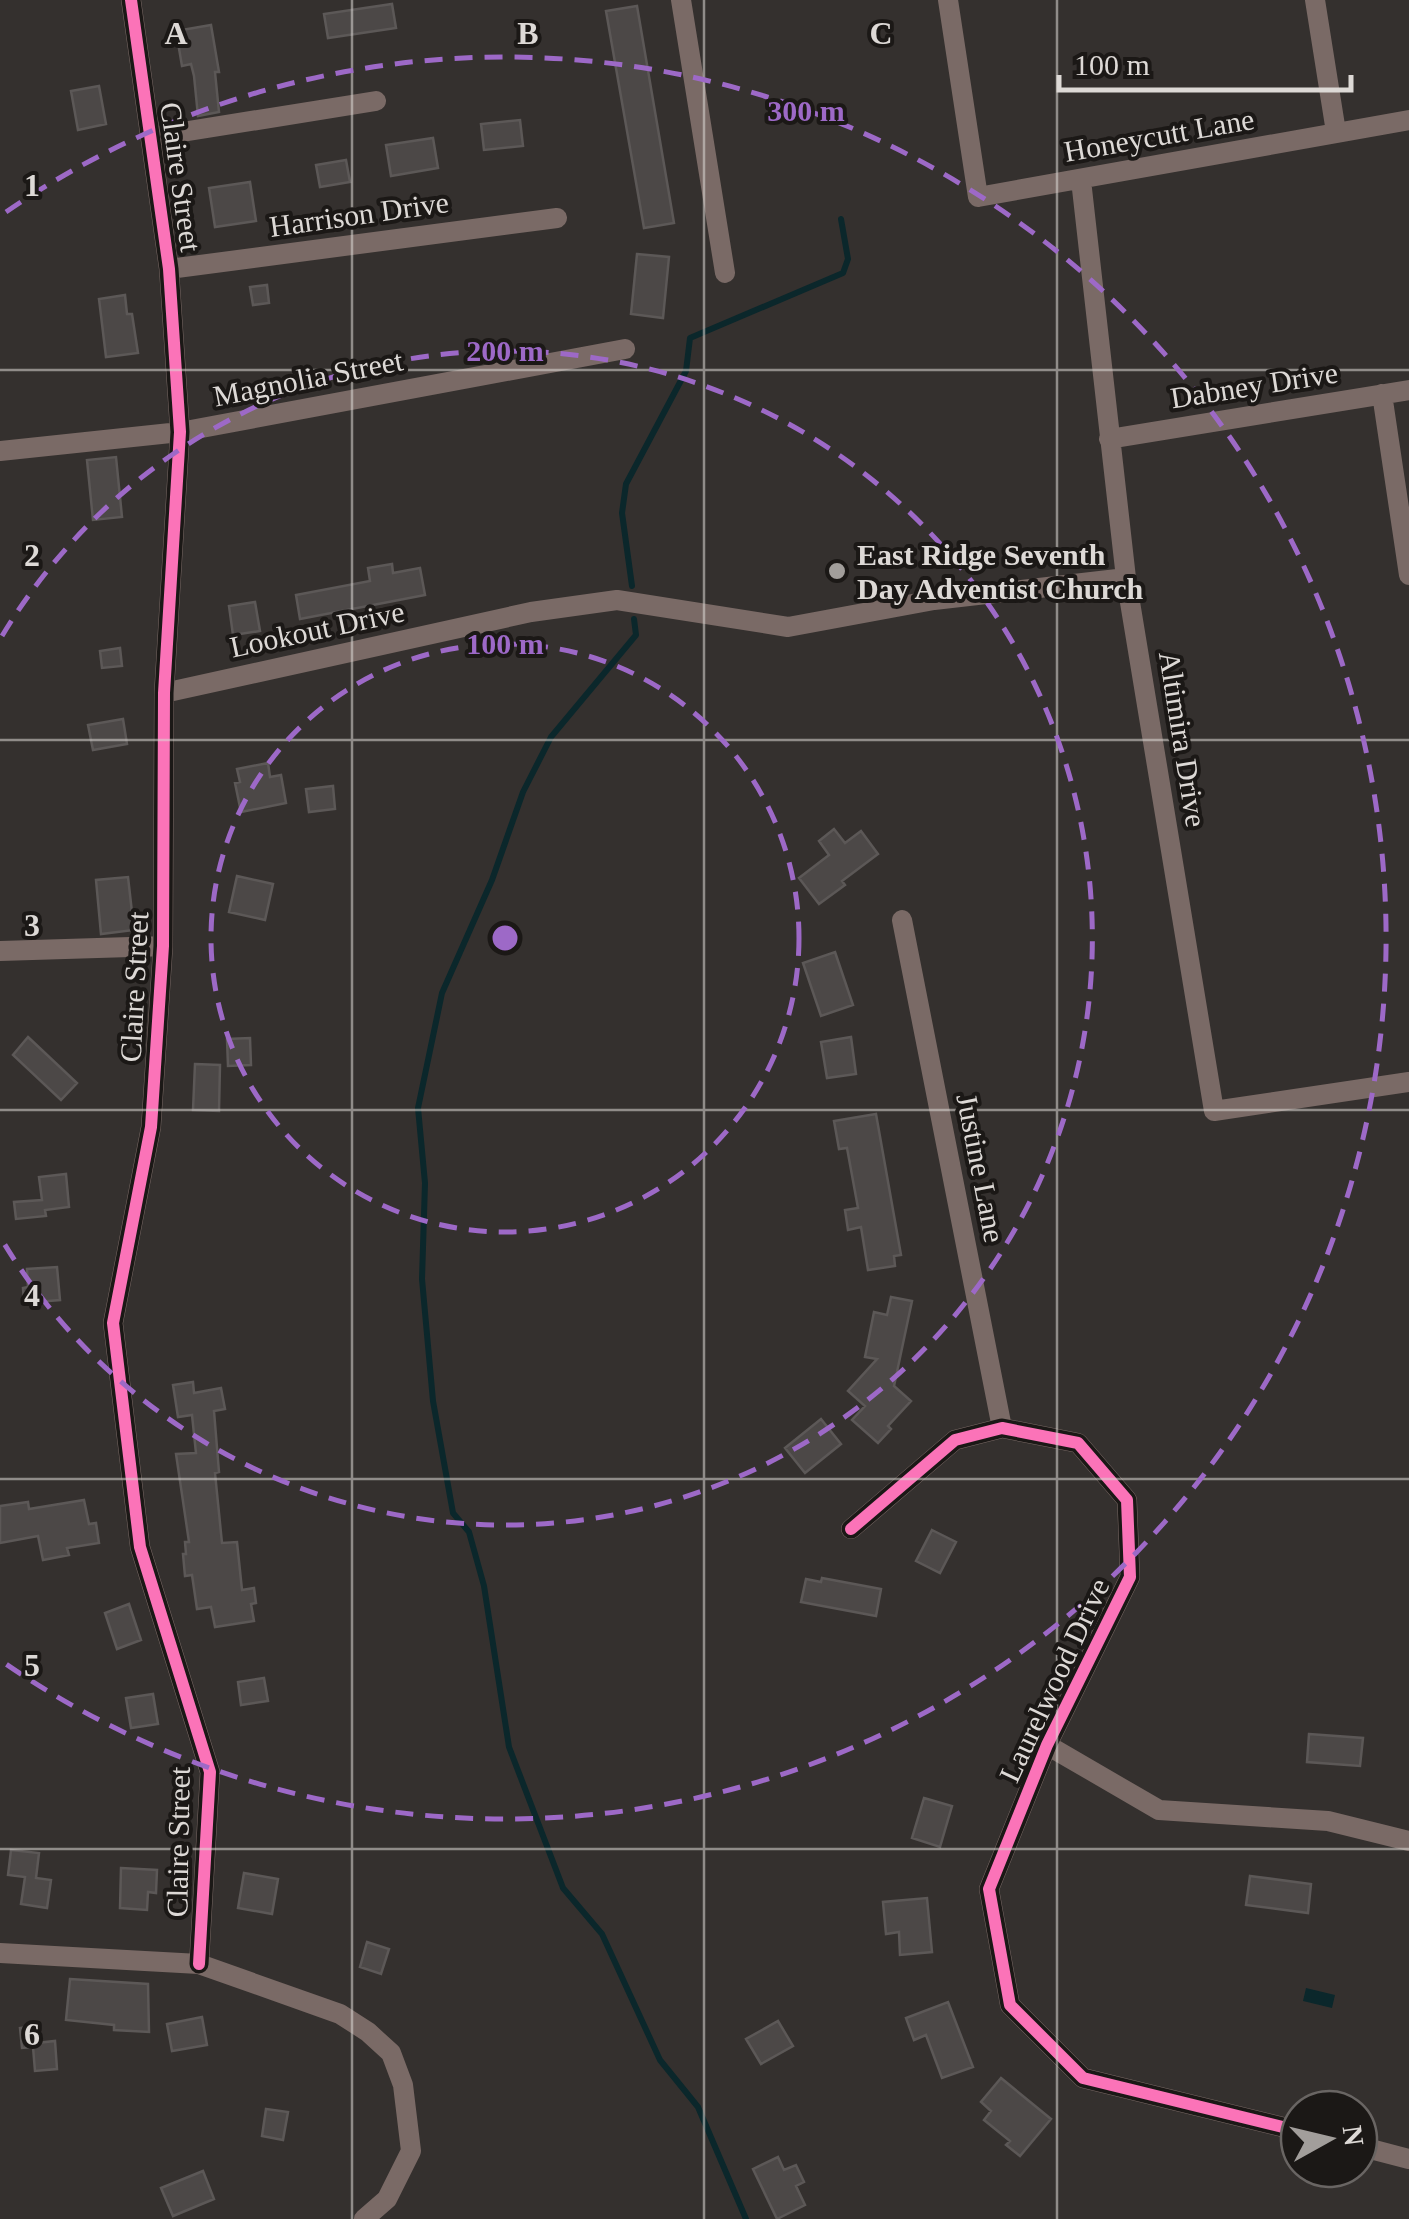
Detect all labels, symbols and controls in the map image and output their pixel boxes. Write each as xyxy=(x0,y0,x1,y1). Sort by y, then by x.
text: A xyxy=(164,15,188,51)
text: B xyxy=(517,15,539,51)
text: C xyxy=(869,15,893,51)
scale bar xyxy=(1059,30,1352,92)
text: 100 m xyxy=(1074,48,1150,81)
text: 300 m xyxy=(767,94,845,127)
street label: Claire Street xyxy=(154,100,208,255)
street label: Honeycutt Lane xyxy=(1061,102,1257,168)
text: 1 xyxy=(24,167,40,203)
street label: Harrison Drive xyxy=(267,185,451,243)
text: 200 m xyxy=(466,334,544,367)
street label: Magnolia Street xyxy=(210,343,406,413)
street label: Dabney Drive xyxy=(1168,355,1340,415)
text: 2 xyxy=(24,537,40,573)
place label: East Ridge Seventh Day Adventist Church xyxy=(857,538,1143,605)
marker: East Ridge Seventh Day Adventist Church xyxy=(826,560,848,582)
street label: Lookout Drive xyxy=(227,594,407,664)
text: 100 m xyxy=(466,627,544,660)
street label: Altimira Drive xyxy=(1153,649,1213,829)
text: 3 xyxy=(24,907,40,943)
street label: Claire Street xyxy=(114,910,154,1063)
centre of rings xyxy=(487,920,523,956)
street label: Justine Lane xyxy=(950,1091,1012,1245)
text: 4 xyxy=(24,1277,40,1313)
street label: Laurelwood Drive xyxy=(992,1573,1116,1787)
text: 5 xyxy=(24,1647,40,1683)
street label: Claire Street xyxy=(160,1766,196,1918)
text: 6 xyxy=(24,2016,40,2052)
north arrow xyxy=(1279,2089,1379,2189)
text: N xyxy=(1337,2123,1370,2148)

